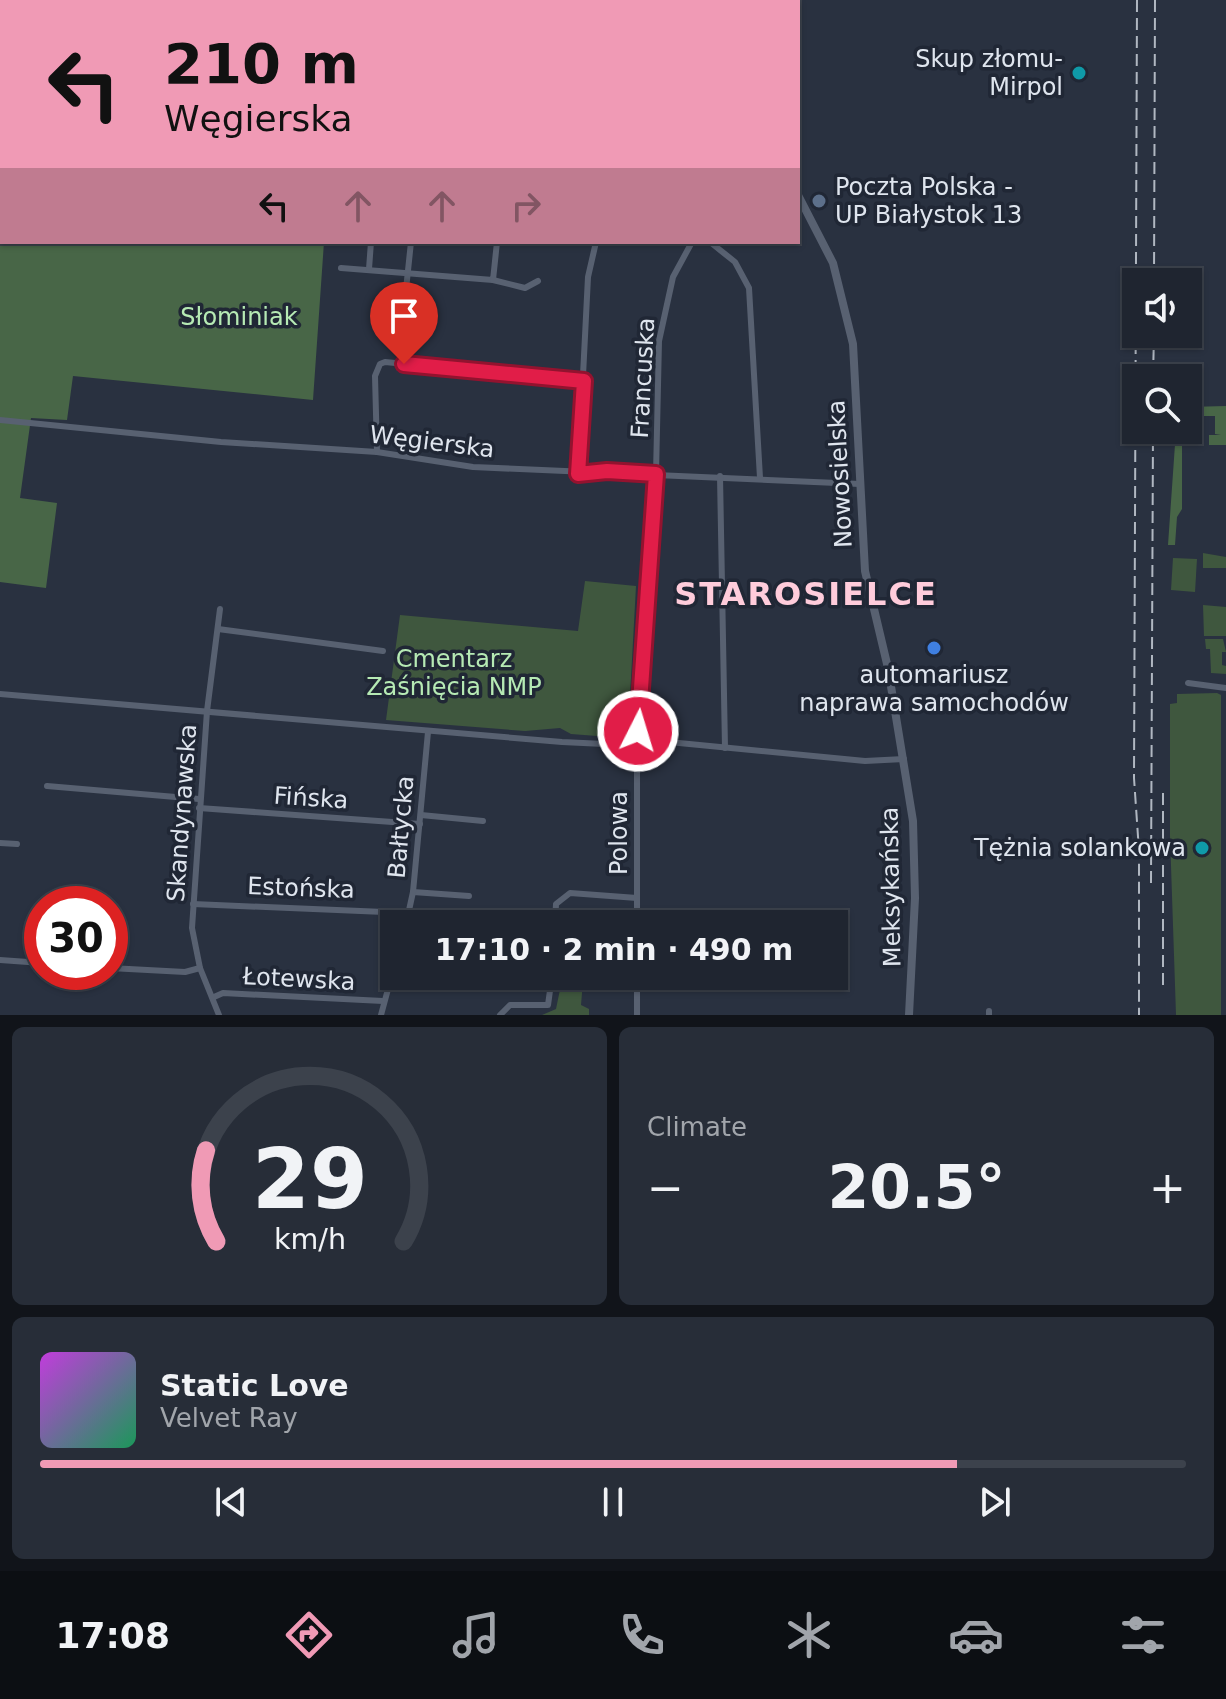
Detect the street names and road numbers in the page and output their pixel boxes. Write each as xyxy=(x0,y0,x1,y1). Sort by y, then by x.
street label: Francuska xyxy=(626,317,660,439)
street label: Nowosielska xyxy=(822,399,858,549)
street label: Węgierska xyxy=(368,420,496,464)
street label: Skandynawska xyxy=(162,723,202,903)
street label: Bałtycka xyxy=(383,774,419,880)
street label: Fińska xyxy=(273,781,349,815)
street label: Polowa xyxy=(605,791,633,875)
street label: Meksykańska xyxy=(876,807,906,967)
street label: Estońska xyxy=(247,872,355,904)
street label: Łotewska xyxy=(241,962,356,996)

